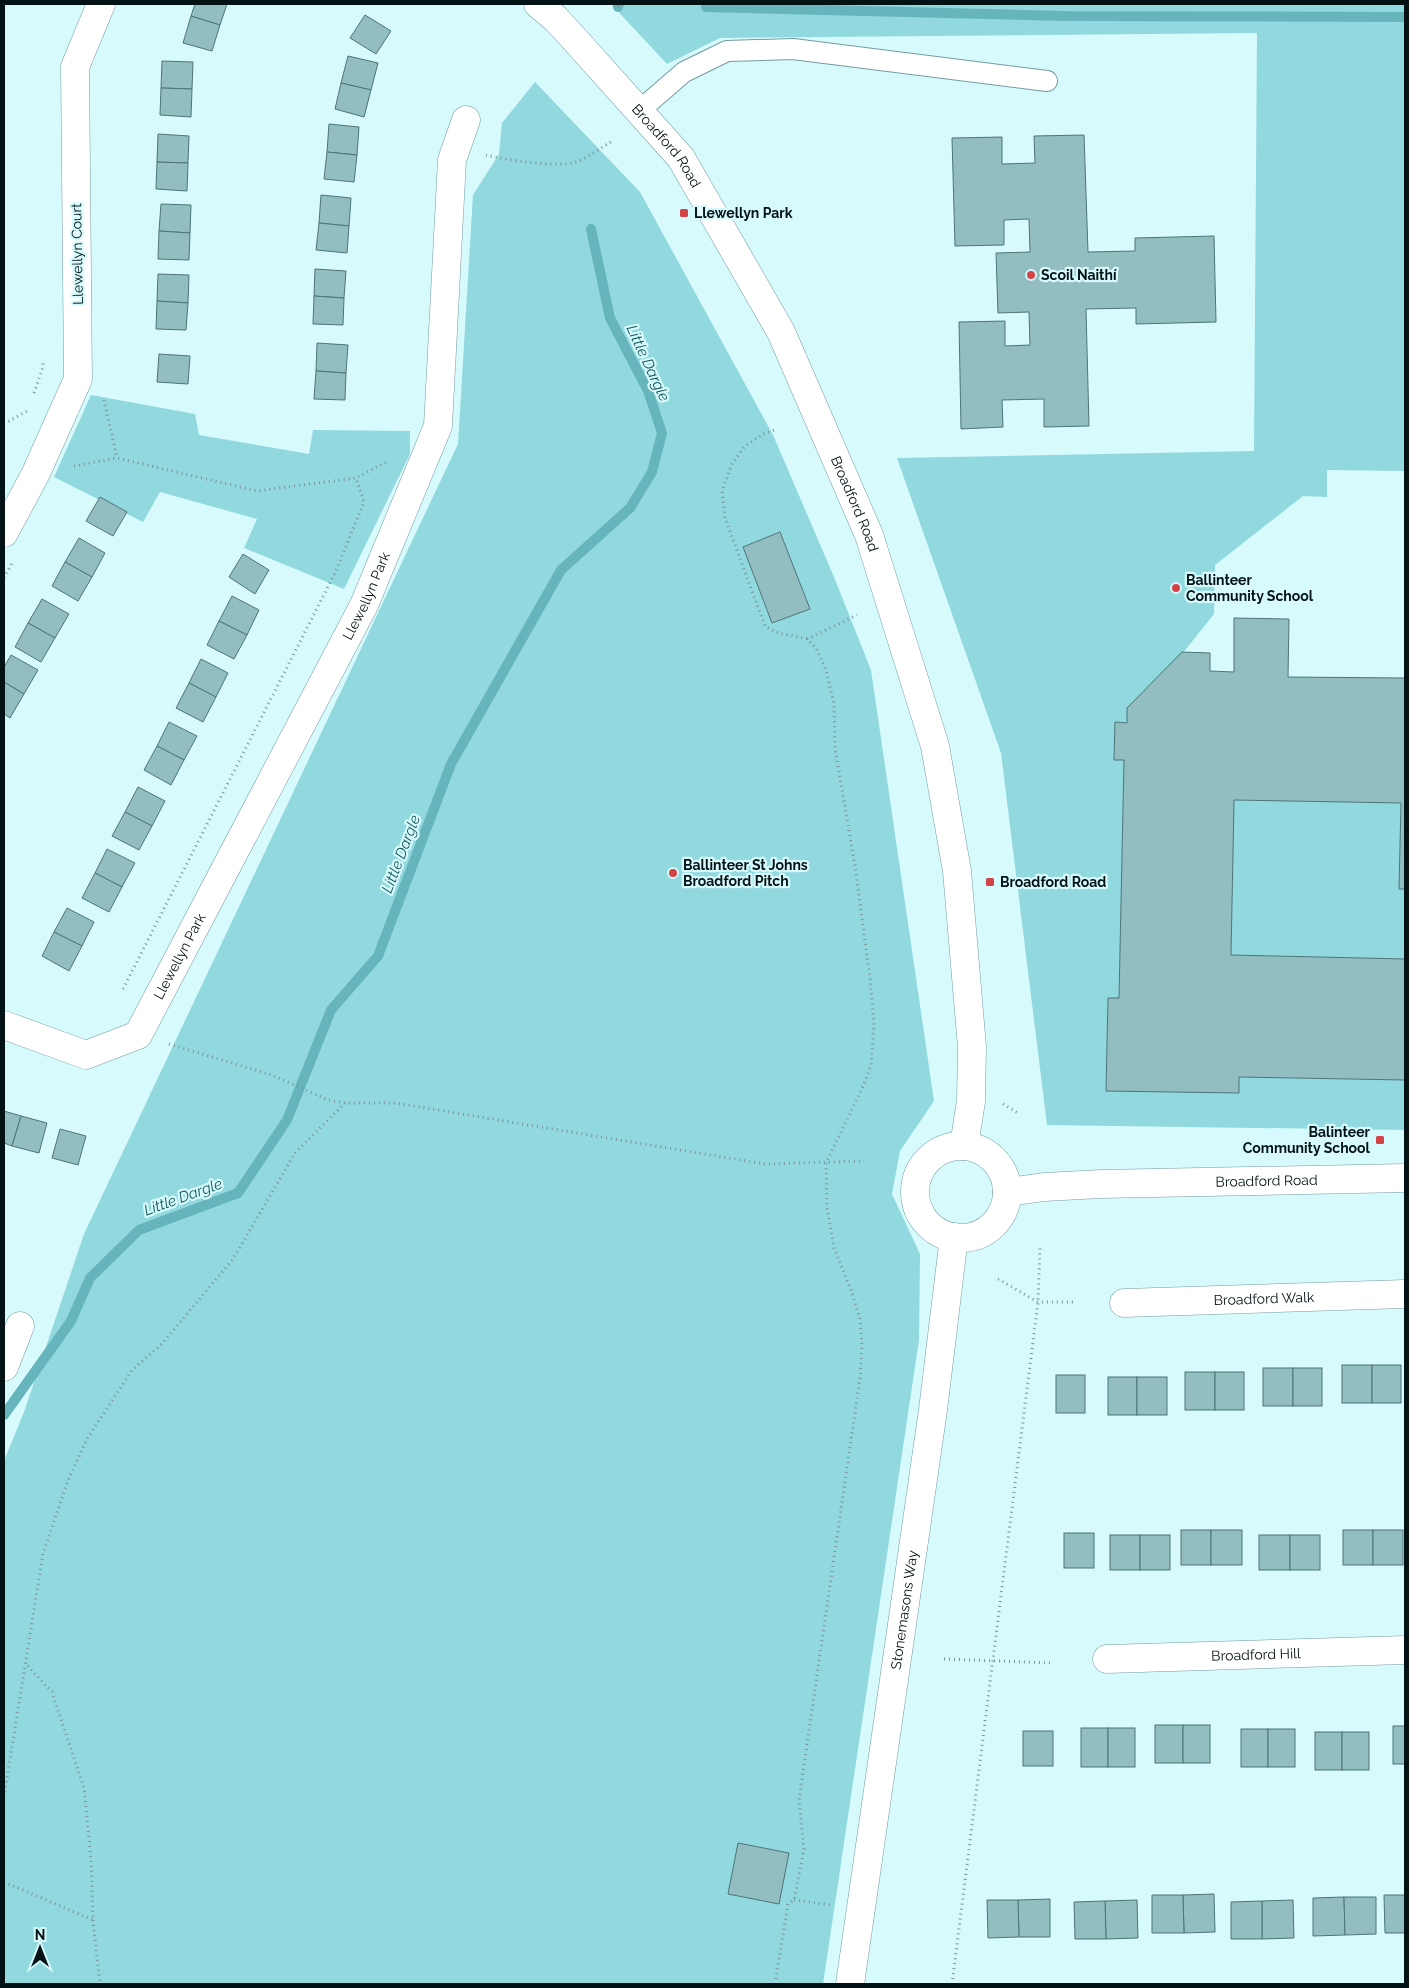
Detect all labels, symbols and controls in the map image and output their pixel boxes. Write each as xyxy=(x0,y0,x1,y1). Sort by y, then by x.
street label: Broadford Road xyxy=(629,101,704,190)
street label: Llewellyn Court xyxy=(68,203,86,305)
place label: Llewellyn Park xyxy=(694,205,793,221)
marker: Llewellyn Park xyxy=(678,207,690,219)
place label: Scoil Naithí xyxy=(1041,267,1117,283)
marker: Scoil Naithí xyxy=(1025,269,1037,281)
water label: Little Dargle xyxy=(623,322,673,404)
street label: Broadford Road xyxy=(828,453,882,553)
street label: Llewellyn Park xyxy=(339,549,393,643)
place label: Ballinteer Community School xyxy=(1186,572,1314,604)
marker: Ballinteer Community School xyxy=(1170,582,1182,594)
water label: Little Dargle xyxy=(378,813,424,895)
place label: Ballinteer St Johns Broadford Pitch xyxy=(683,857,808,889)
marker: Ballinteer St Johns Broadford Pitch xyxy=(667,867,679,879)
place label: Broadford Road xyxy=(1000,874,1106,890)
marker: Broadford Road xyxy=(984,876,996,888)
street label: Llewellyn Park xyxy=(150,910,209,1002)
place label: Balinteer Community School xyxy=(1243,1124,1371,1156)
marker: Balinteer Community School xyxy=(1374,1134,1386,1146)
street label: Broadford Road xyxy=(1215,1172,1318,1190)
water label: Little Dargle xyxy=(141,1175,225,1219)
street label: Broadford Walk xyxy=(1213,1289,1315,1308)
street label: Stonemasons Way xyxy=(888,1549,921,1671)
street label: Broadford Hill xyxy=(1211,1645,1301,1664)
north arrow xyxy=(15,1923,65,1973)
text: N xyxy=(35,1927,45,1943)

